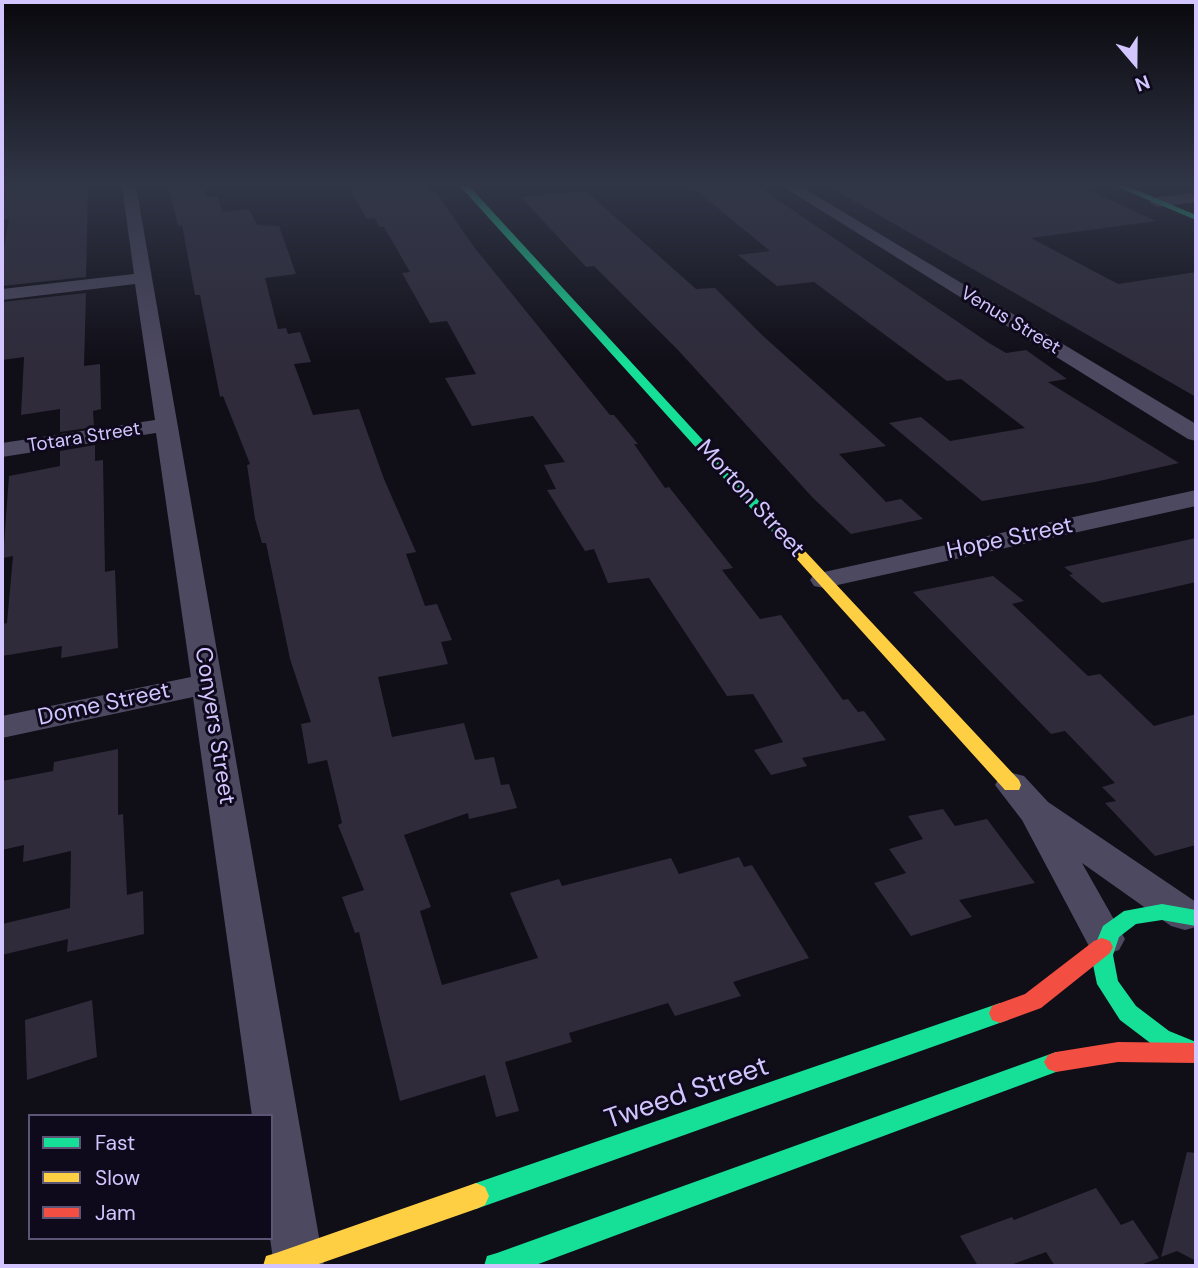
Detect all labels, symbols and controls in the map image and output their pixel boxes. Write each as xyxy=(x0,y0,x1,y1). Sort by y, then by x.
north arrow xyxy=(1100,28,1170,98)
text: N xyxy=(1132,69,1153,97)
street label: Venus Street xyxy=(956,282,1064,360)
street label: Totara Street xyxy=(26,418,142,458)
street label: Morton Street xyxy=(690,435,810,563)
street label: Hope Street xyxy=(944,512,1076,566)
street label: Conyers Street xyxy=(188,645,240,807)
street label: Dome Street xyxy=(35,678,173,732)
street label: Tweed Street xyxy=(601,1050,773,1138)
legend xyxy=(28,1114,273,1240)
text: Fast xyxy=(95,1129,135,1157)
text: Slow xyxy=(95,1164,140,1192)
text: Jam xyxy=(95,1199,136,1227)

